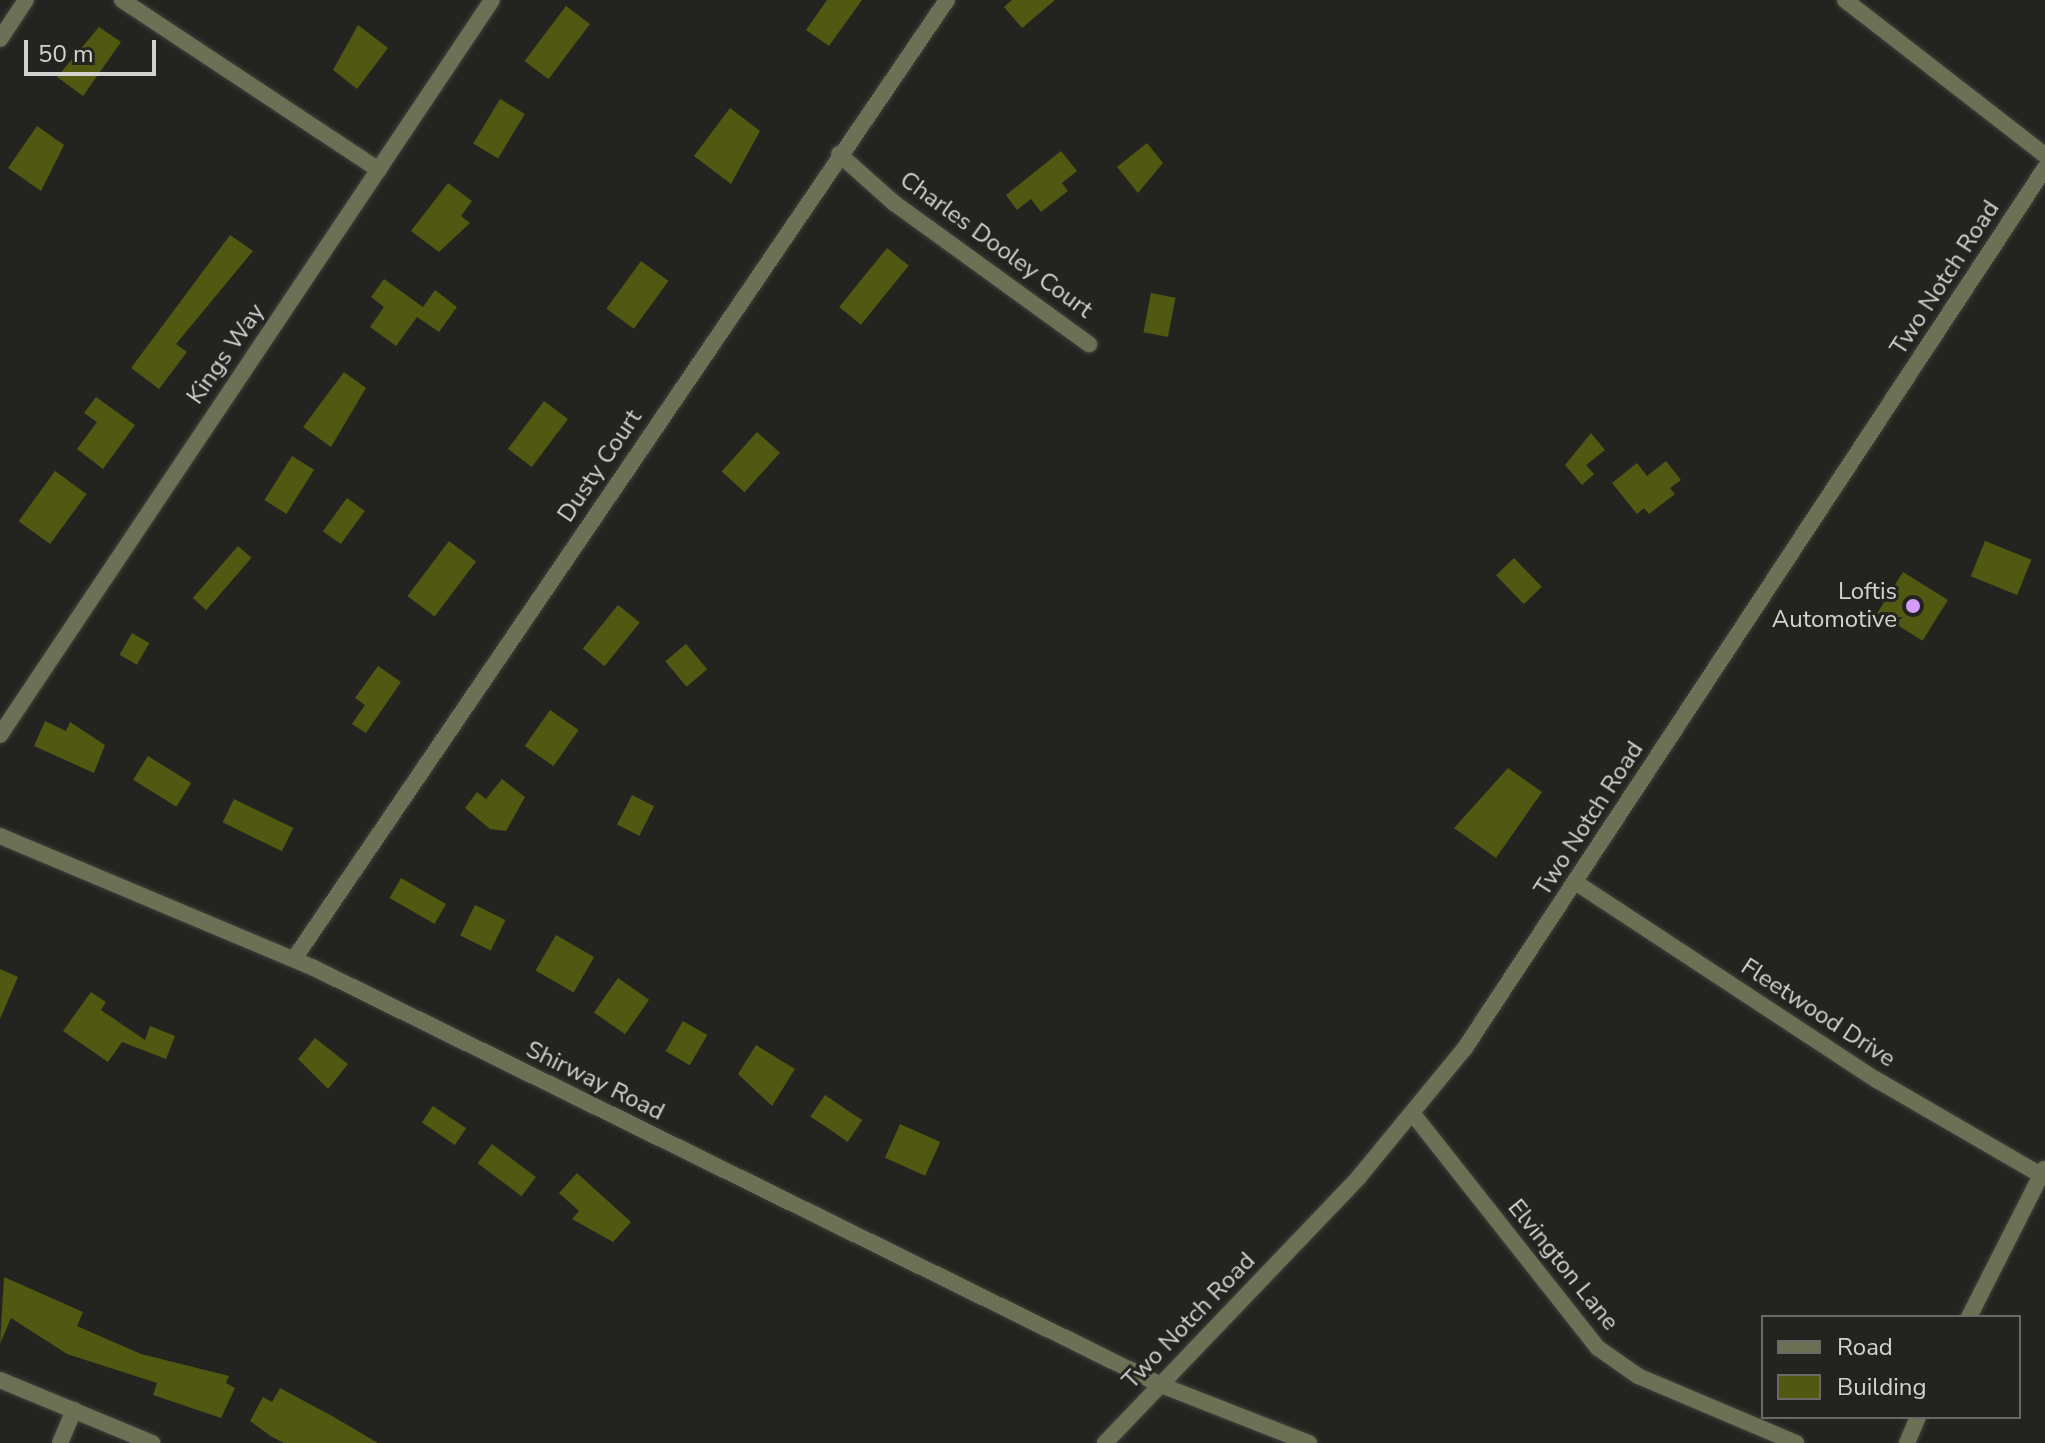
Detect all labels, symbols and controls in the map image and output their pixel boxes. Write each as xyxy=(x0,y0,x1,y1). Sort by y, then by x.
scale bar xyxy=(28,24,160,74)
text: 50 m xyxy=(38,38,94,70)
street label: Charles Dooley Court xyxy=(894,165,1098,325)
street label: Two Notch Road xyxy=(1884,195,2006,361)
street label: Kings Way xyxy=(181,298,271,410)
street label: Dusty Court xyxy=(552,404,648,528)
place label: Loftis Automotive xyxy=(1772,578,1897,634)
marker: Loftis Automotive xyxy=(1904,597,1922,615)
street label: Two Notch Road xyxy=(1528,736,1650,902)
street label: Fleetwood Drive xyxy=(1736,952,1900,1074)
street label: Shirway Road xyxy=(521,1035,669,1127)
street label: Elvington Lane xyxy=(1501,1194,1625,1336)
street label: Two Notch Road xyxy=(1117,1247,1261,1395)
legend xyxy=(1761,1315,2021,1419)
text: Road xyxy=(1837,1331,1893,1363)
text: Building xyxy=(1837,1371,1927,1403)

